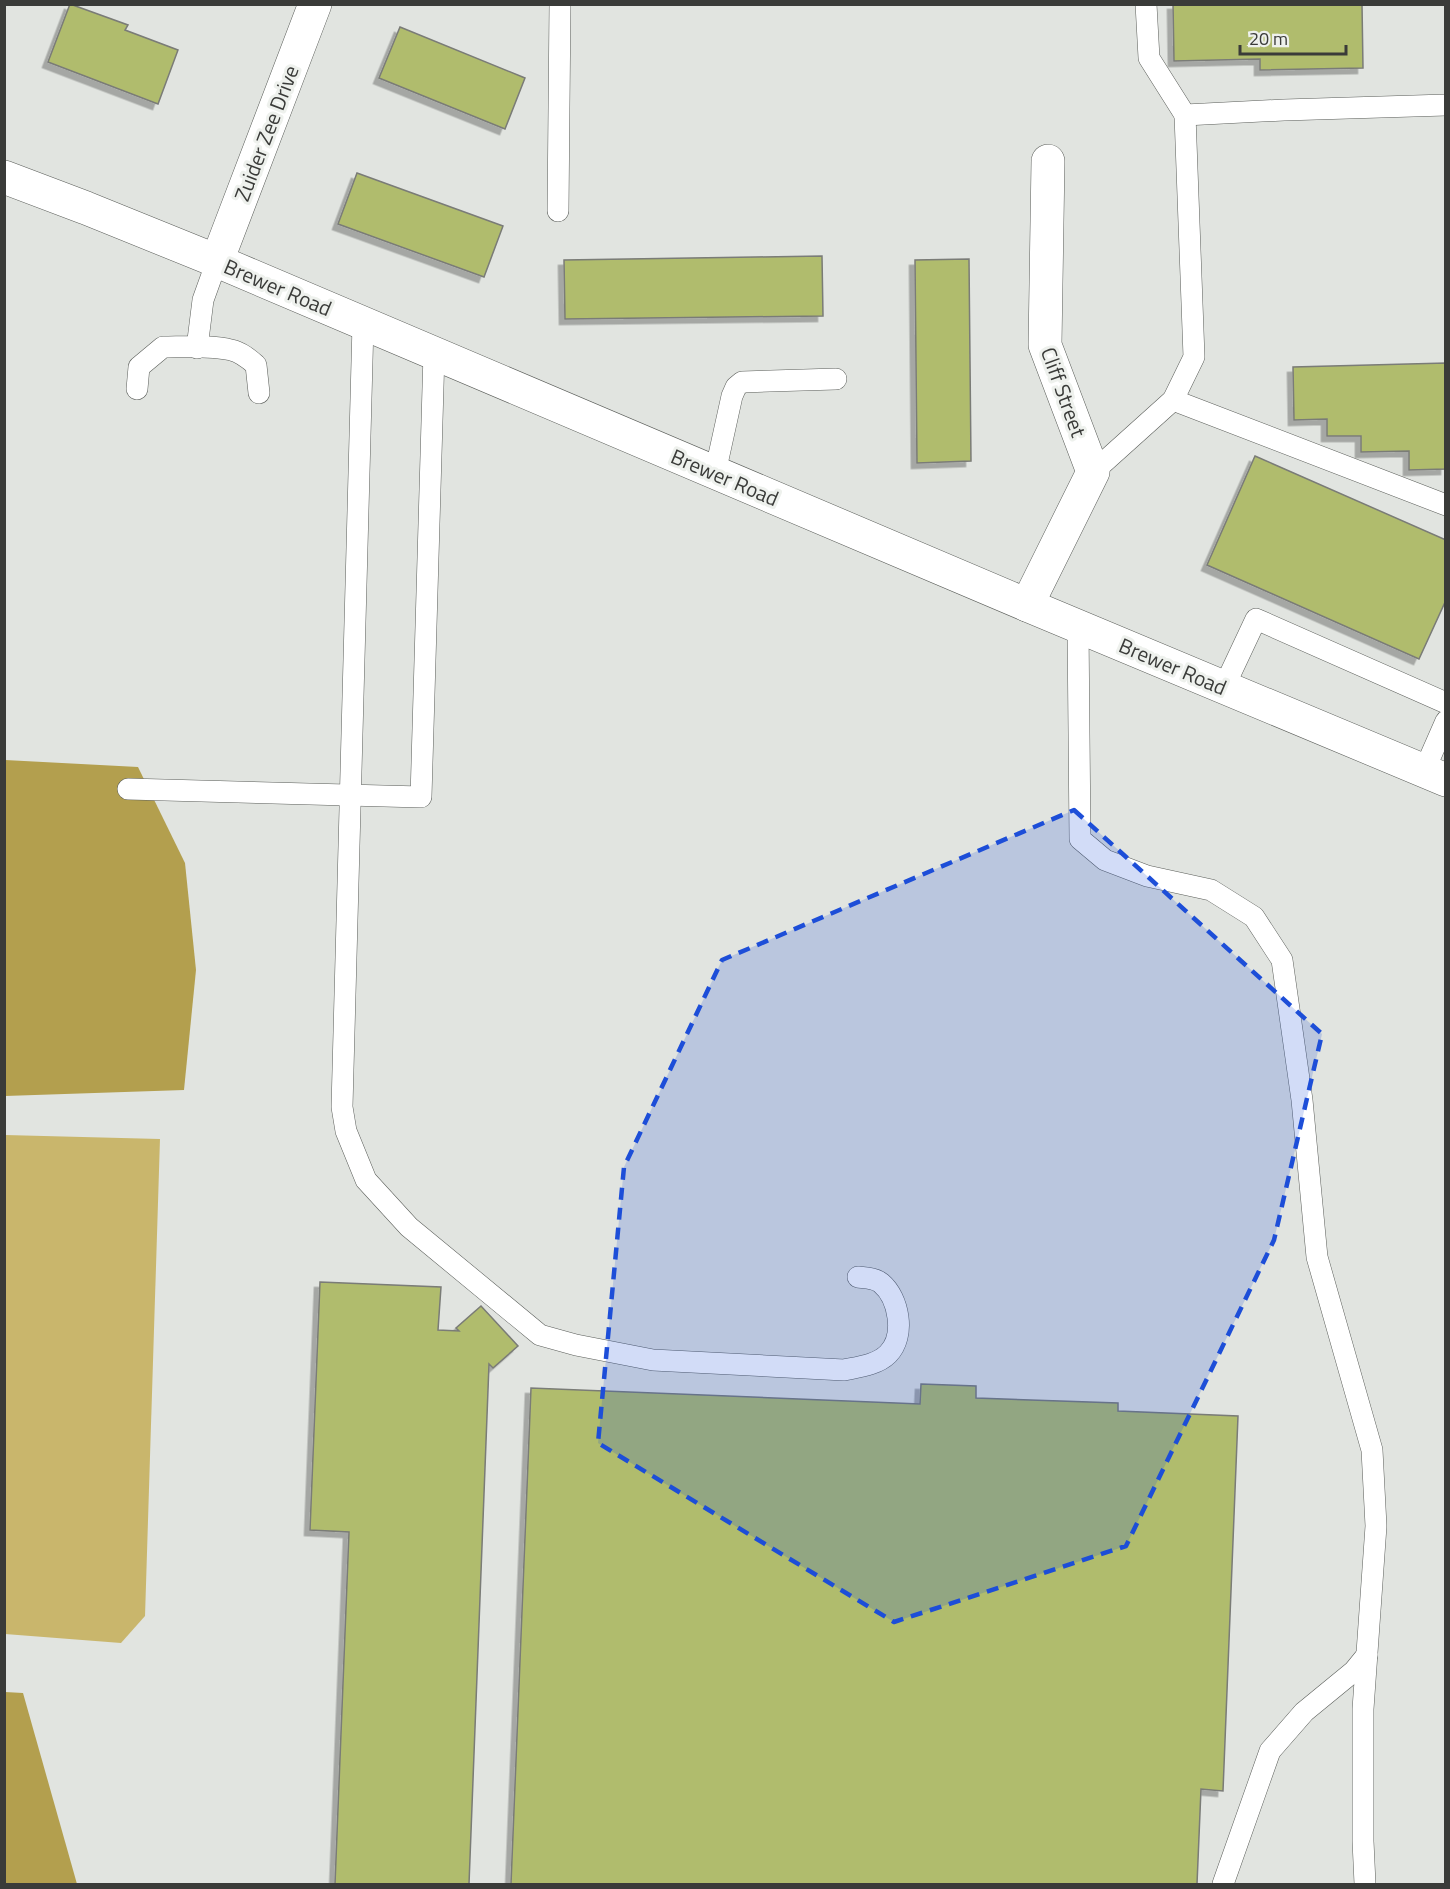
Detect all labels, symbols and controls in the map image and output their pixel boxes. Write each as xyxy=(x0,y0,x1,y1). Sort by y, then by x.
scale bar xyxy=(1240,18,1346,56)
text: 20 m xyxy=(1249,25,1288,52)
street label: Zuider Zee Drive xyxy=(225,60,307,206)
street label: Brewer Road xyxy=(219,250,337,324)
street label: Cliff Street xyxy=(1033,343,1095,442)
street label: Brewer Road xyxy=(666,440,784,514)
street label: Brewer Road xyxy=(1114,629,1232,703)

